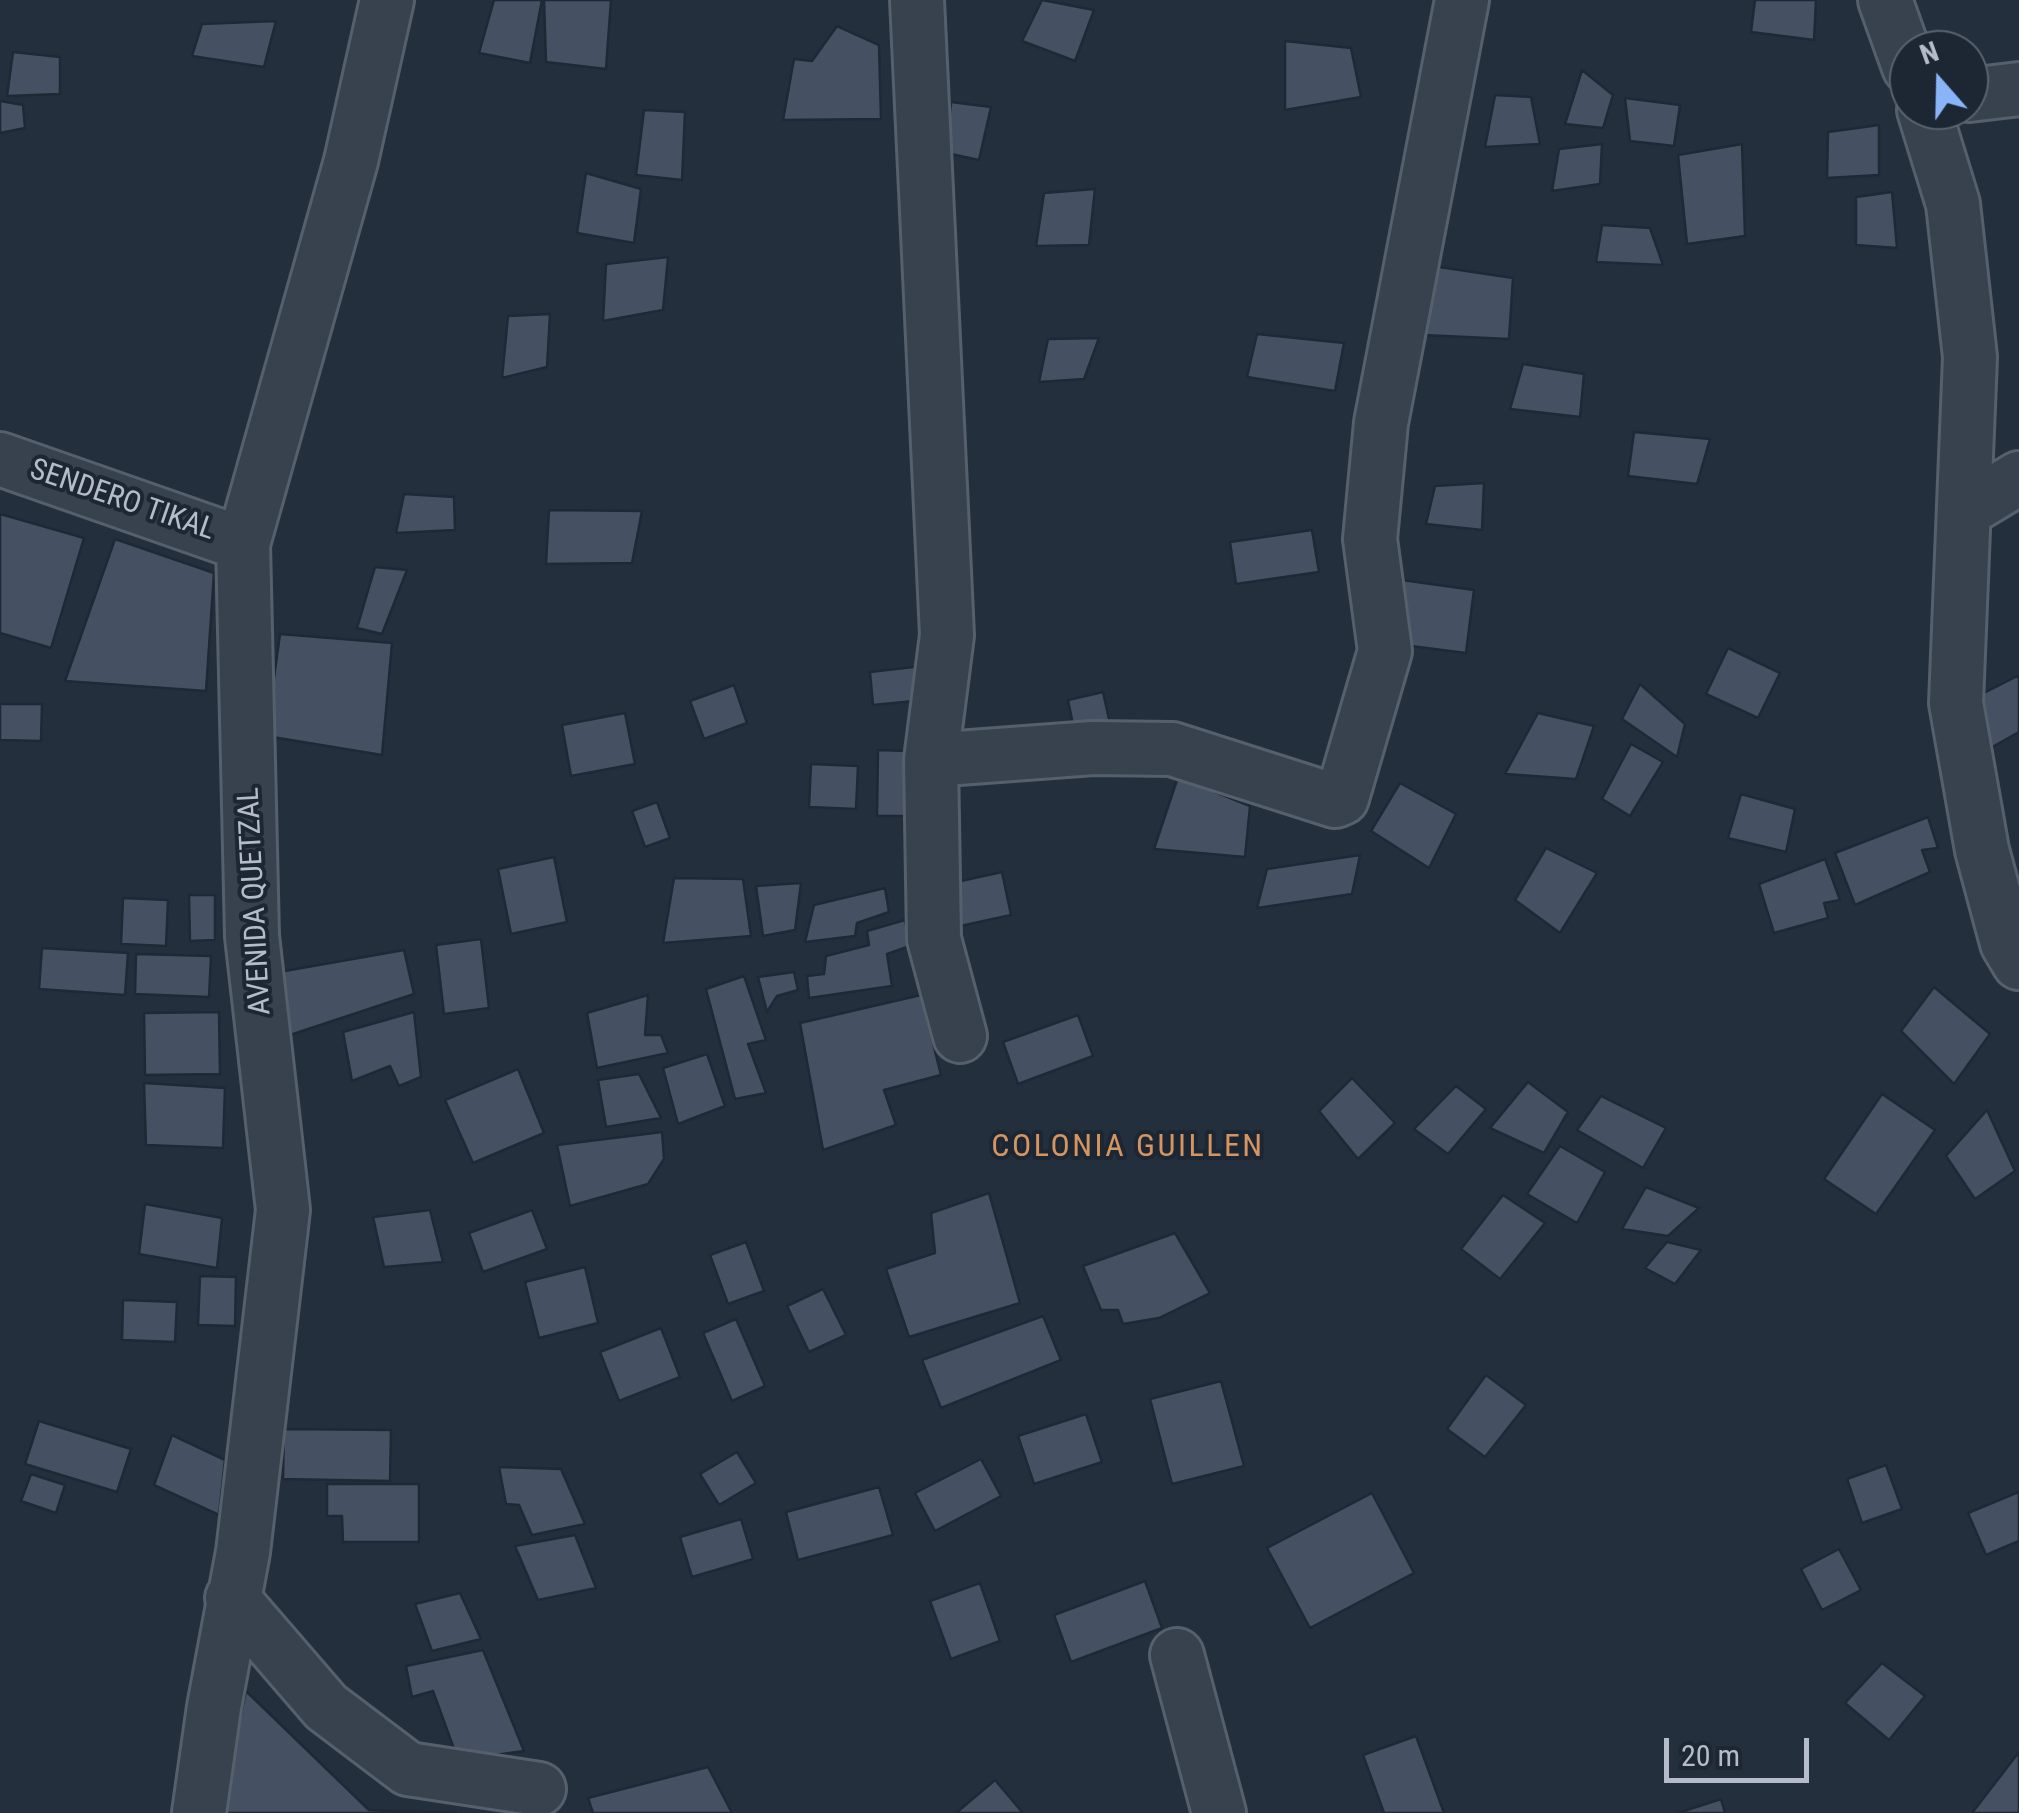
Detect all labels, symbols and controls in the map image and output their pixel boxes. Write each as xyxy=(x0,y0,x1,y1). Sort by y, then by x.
north arrow xyxy=(1889,30,1989,130)
text: N xyxy=(1916,35,1943,72)
street label: SENDERO TIKAL xyxy=(25,453,219,549)
street label: AVENIDA QUETZAL xyxy=(232,786,280,1016)
district label: COLONIA GUILLEN xyxy=(991,1129,1265,1167)
scale bar xyxy=(1669,1718,1814,1780)
text: 20 m xyxy=(1681,1738,1740,1773)

